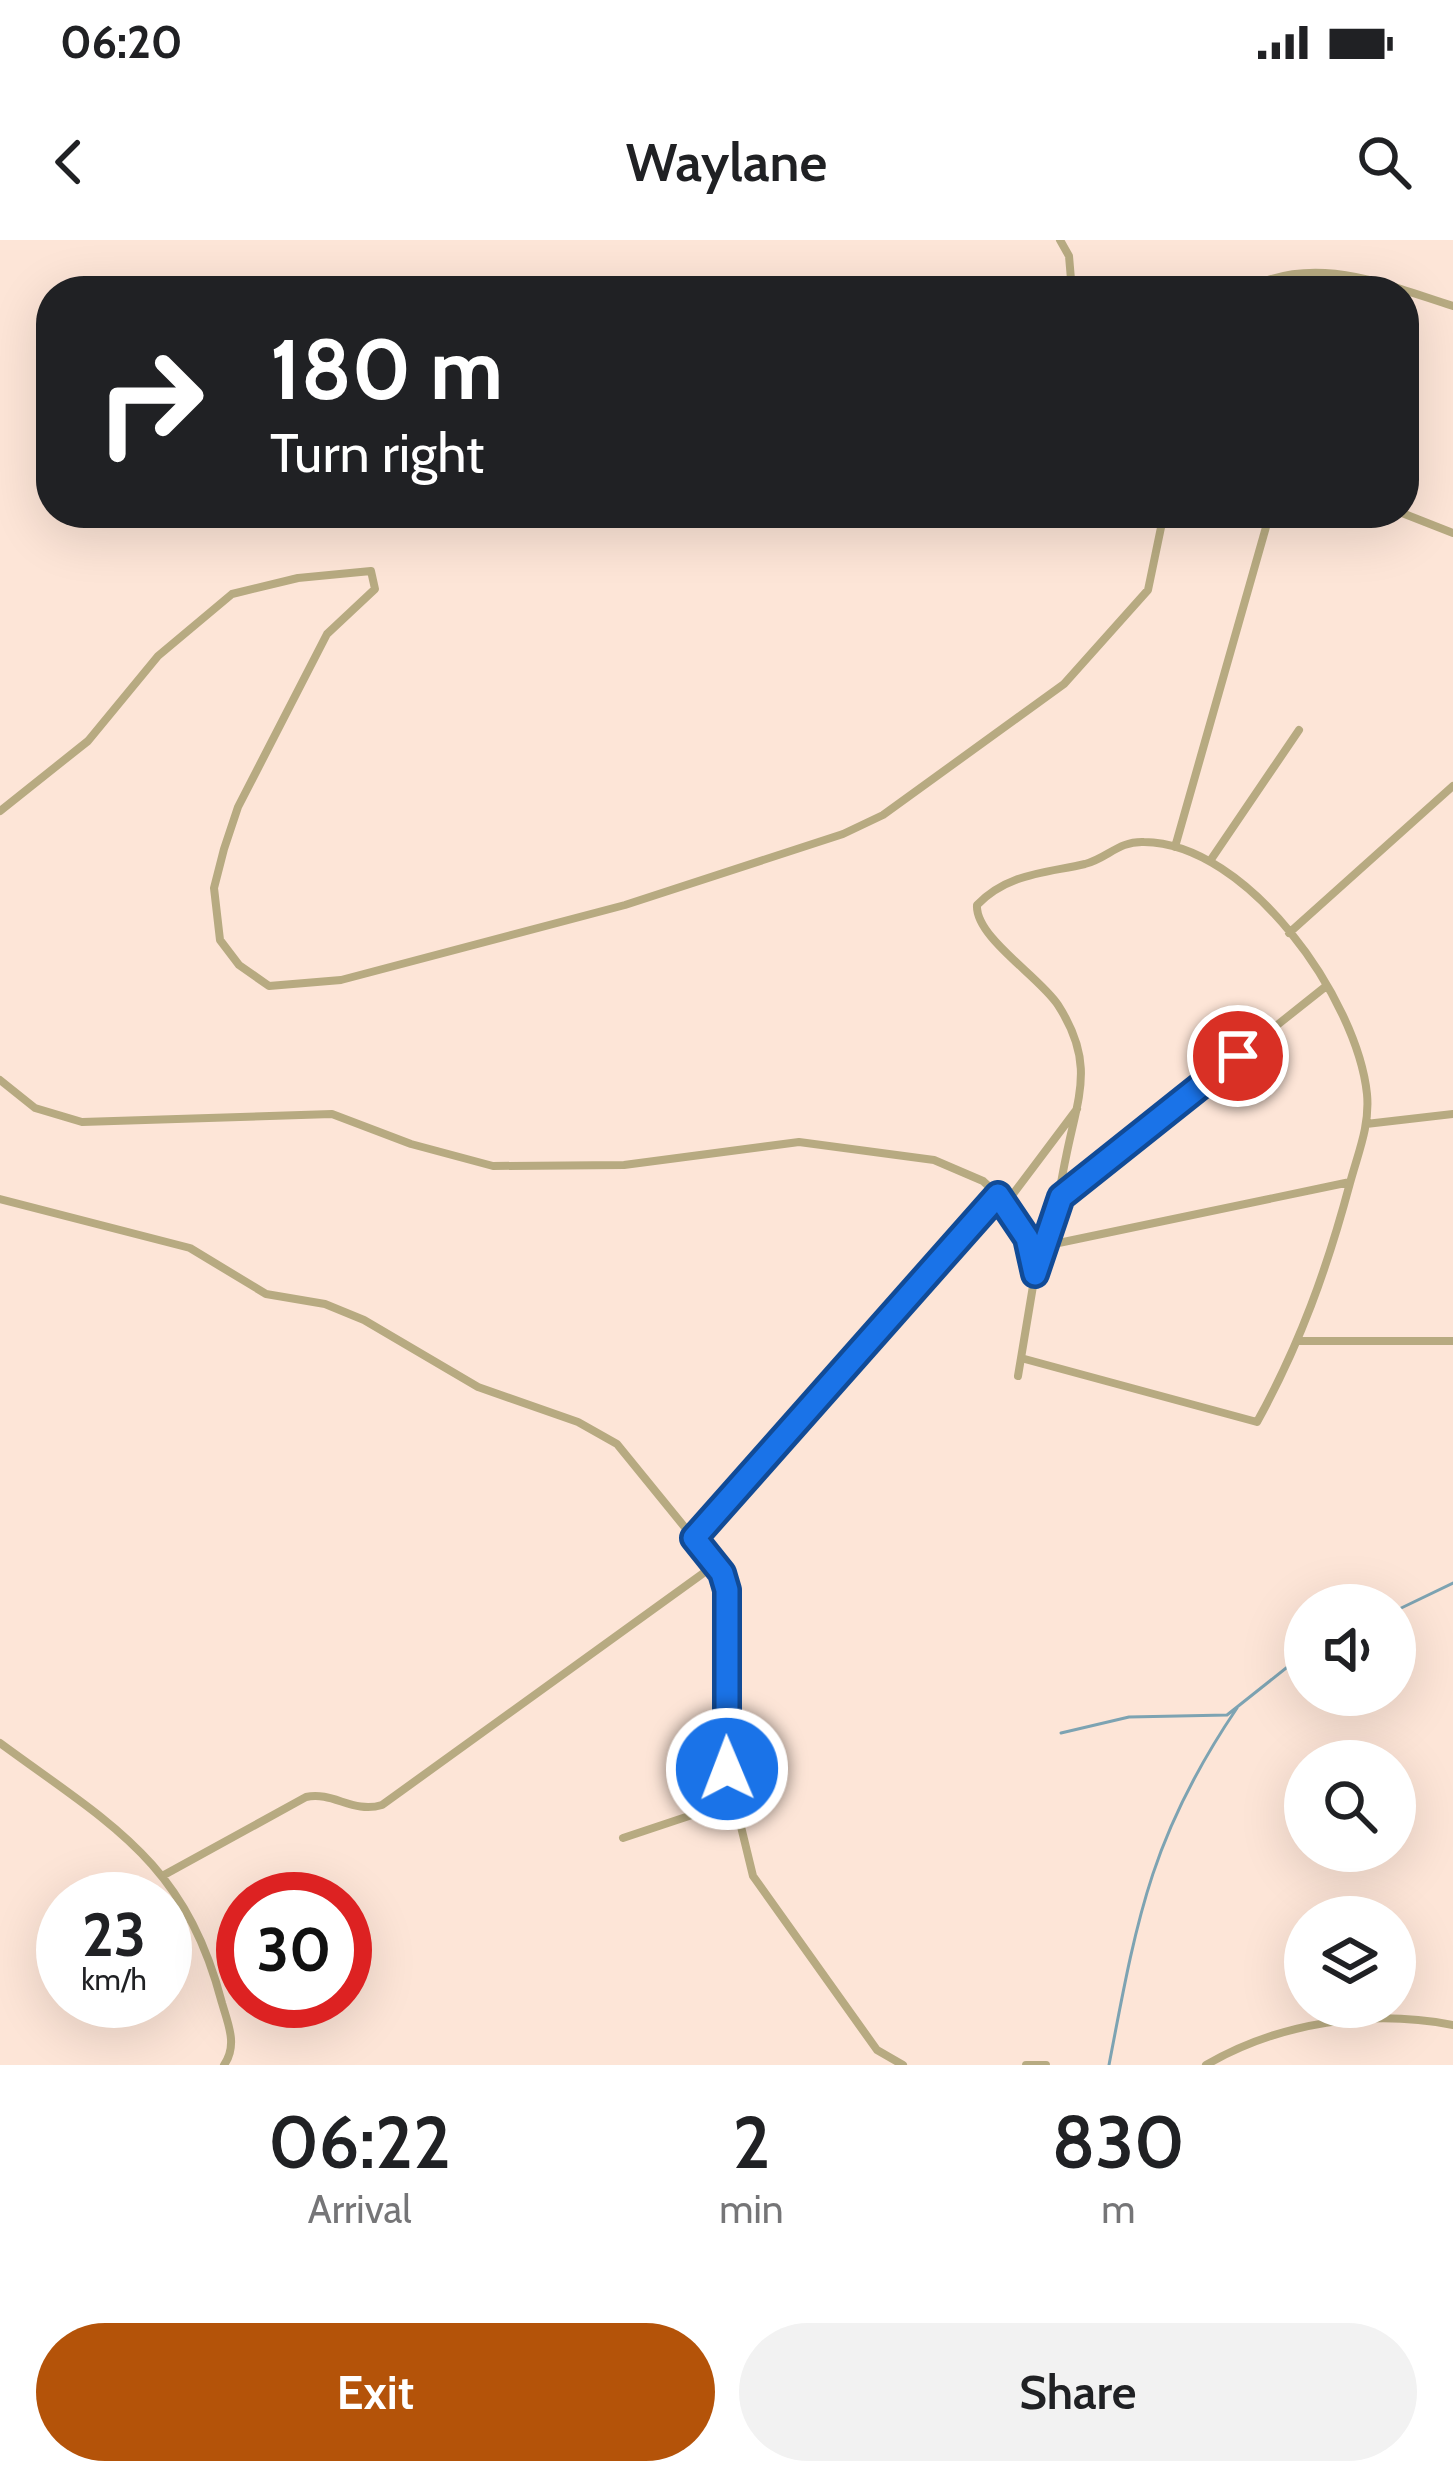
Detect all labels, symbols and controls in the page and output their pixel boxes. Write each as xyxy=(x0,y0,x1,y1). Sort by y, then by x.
text: 06:20 xyxy=(60,15,183,69)
icon: back xyxy=(36,129,102,195)
text: Waylane xyxy=(626,129,827,195)
icon: search xyxy=(1351,129,1417,195)
text: 180 m xyxy=(270,318,503,420)
icon: right xyxy=(72,324,228,480)
text: Turn right xyxy=(270,420,484,486)
pin xyxy=(1187,1005,1289,1107)
icon: arrive xyxy=(1205,1023,1271,1089)
map controls xyxy=(1284,1584,1416,2028)
button: sound xyxy=(1284,1584,1416,1716)
position arrow xyxy=(664,1706,790,1832)
button: search xyxy=(1284,1740,1416,1872)
speed limit sign: 30 xyxy=(216,1872,372,2028)
button: layers xyxy=(1284,1896,1416,2028)
text: 23 xyxy=(82,1898,146,1971)
text: km/h xyxy=(81,1961,147,1998)
text: 06:22 xyxy=(268,2099,451,2186)
text: 2 xyxy=(732,2099,770,2186)
text: 830 xyxy=(1052,2099,1185,2186)
text: Arrival xyxy=(308,2185,412,2233)
text: min xyxy=(719,2185,784,2233)
text: m xyxy=(1101,2185,1135,2233)
button: Exit xyxy=(36,2323,715,2461)
button: Share xyxy=(739,2323,1417,2461)

